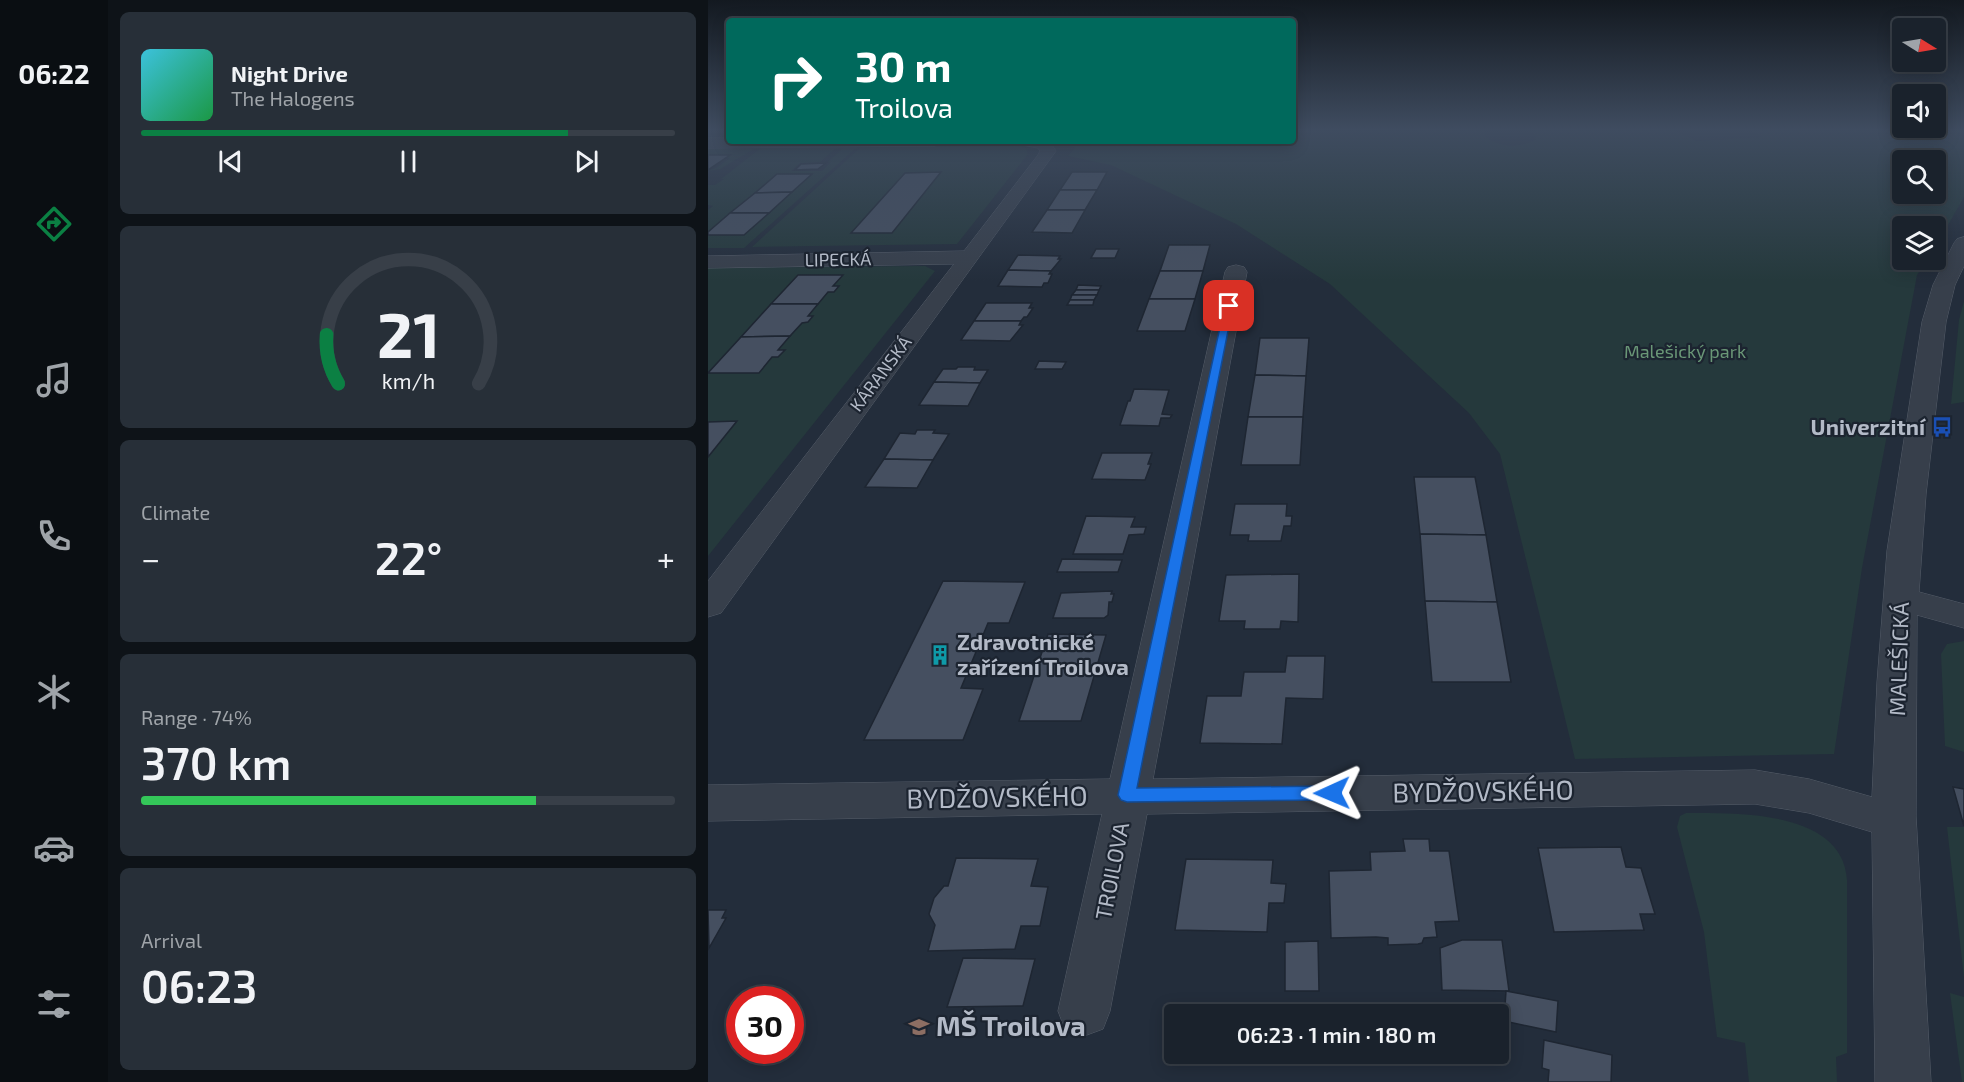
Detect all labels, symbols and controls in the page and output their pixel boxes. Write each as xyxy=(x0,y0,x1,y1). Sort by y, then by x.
north arrow xyxy=(1892,18,1946,72)
map controls xyxy=(1892,18,1946,270)
text: 30 m xyxy=(855,40,951,90)
icon: right xyxy=(756,42,834,120)
text: 06:22 xyxy=(18,57,90,89)
text: Night Drive xyxy=(231,60,348,86)
button: sound xyxy=(1892,84,1946,138)
text: The Halogens xyxy=(231,86,355,110)
text: Troilova xyxy=(855,91,953,123)
icon: previous xyxy=(214,145,247,178)
icon: pause xyxy=(392,145,425,178)
icon: next xyxy=(570,145,603,178)
button: search xyxy=(1892,150,1946,204)
icon: directions xyxy=(33,203,75,245)
button: layers xyxy=(1892,216,1946,270)
street label: LIPECKÁ xyxy=(804,247,872,271)
pin xyxy=(1203,280,1254,331)
icon: arrive xyxy=(1212,289,1245,322)
text: 21 xyxy=(376,296,440,371)
street label: KÁRANSKÁ xyxy=(845,331,916,415)
park label: Malešický park xyxy=(1624,340,1746,362)
icon: music xyxy=(33,359,75,401)
text: km/h xyxy=(381,368,435,393)
place label: Univerzitní xyxy=(1811,413,1926,439)
bus stop icon: Univerzitní xyxy=(1930,415,1954,439)
text: Climate xyxy=(141,500,210,524)
icon: phone xyxy=(33,515,75,557)
text: 22° xyxy=(375,530,442,584)
text: − xyxy=(141,538,160,578)
text: + xyxy=(657,538,675,578)
street label: MALEŠICKÁ xyxy=(1883,601,1913,716)
place label: Zdravotnické zařízení Troilova xyxy=(957,628,1129,679)
building icon: Zdravotnické zařízení Troilova xyxy=(928,643,952,667)
icon: climate xyxy=(33,671,75,713)
text: Range · 74% xyxy=(141,705,252,729)
text: 370 km xyxy=(141,735,291,789)
position arrow xyxy=(1300,761,1364,825)
street label: BYDŽOVSKÉHO xyxy=(1392,772,1574,808)
street label: BYDŽOVSKÉHO xyxy=(906,778,1088,814)
street label: TROILOVA xyxy=(1089,820,1133,922)
icon: car xyxy=(33,827,75,869)
text: Arrival xyxy=(141,928,202,952)
text: 06:23 xyxy=(141,958,257,1012)
icon: filters xyxy=(33,983,75,1025)
speed limit sign: 30 xyxy=(726,986,804,1064)
place label: MŠ Troilova xyxy=(936,1009,1086,1041)
school or university icon: MŠ Troilova xyxy=(907,1015,931,1039)
text: 06:23 · 1 min · 180 m xyxy=(1237,1021,1436,1047)

